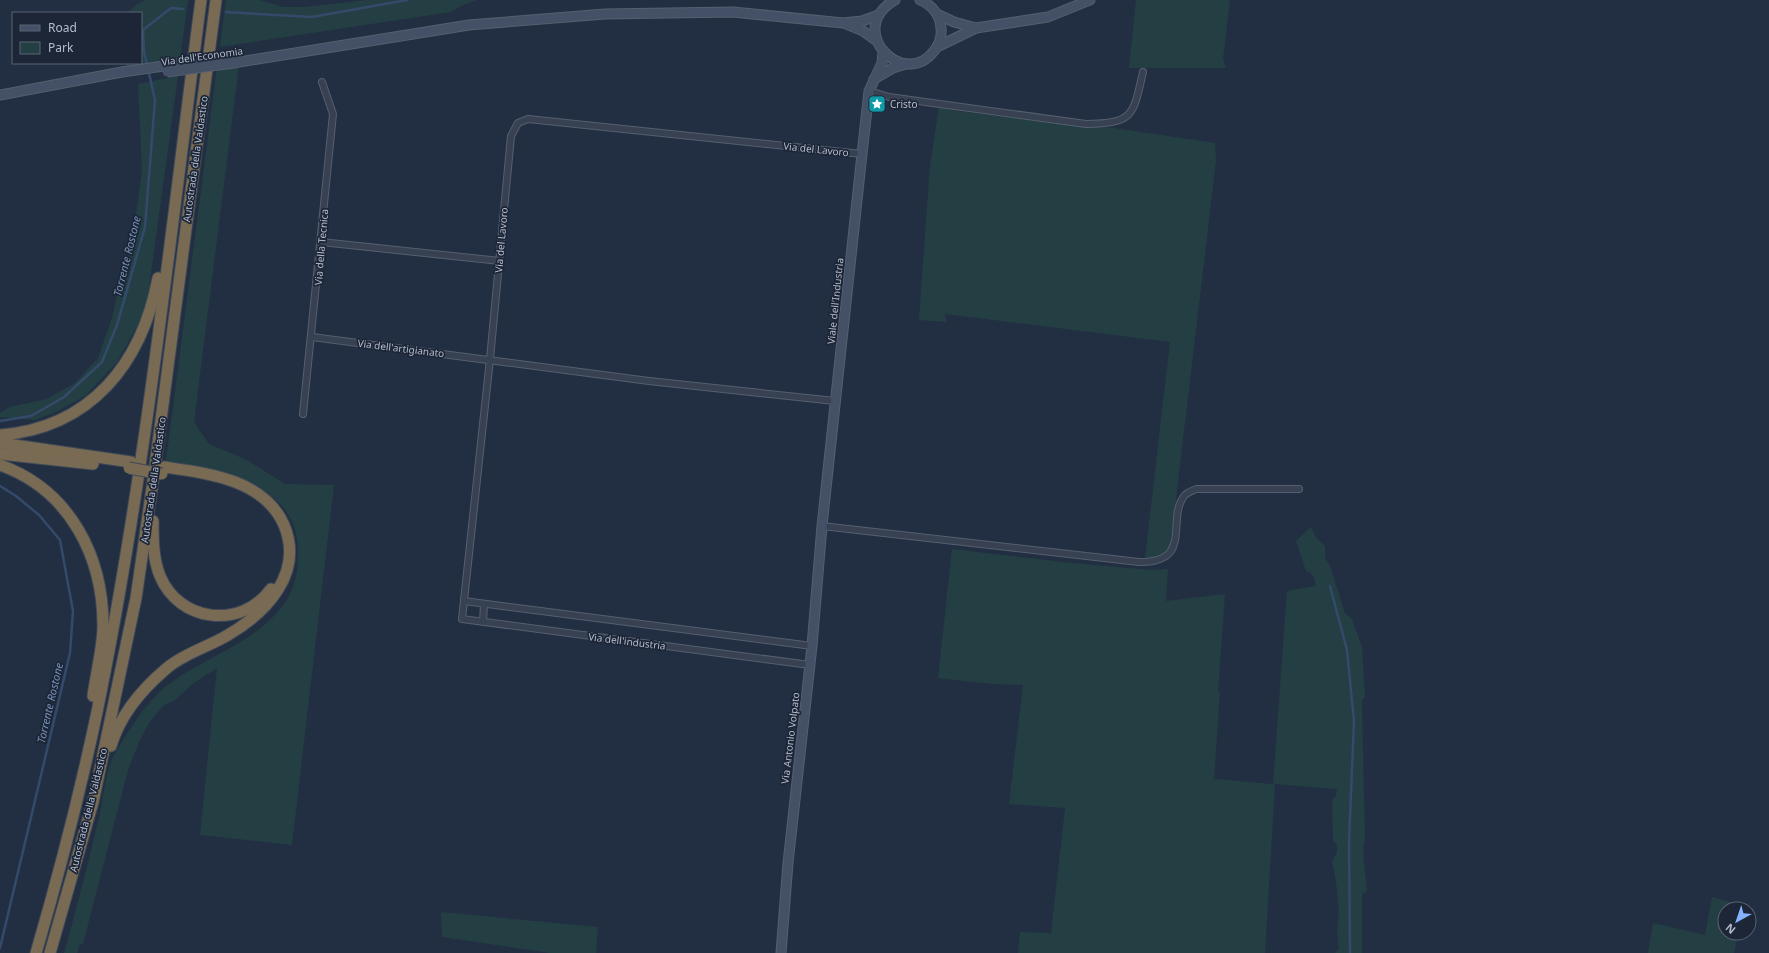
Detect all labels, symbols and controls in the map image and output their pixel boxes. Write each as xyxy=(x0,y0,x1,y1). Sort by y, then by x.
legend xyxy=(12,12,142,64)
text: Road xyxy=(48,19,77,36)
text: Park xyxy=(48,39,74,56)
street label: Via dell'Economia xyxy=(160,43,244,69)
place icon: Cristo xyxy=(867,94,887,114)
street label: Autostrada della Valdastico xyxy=(179,95,211,223)
place label: Cristo xyxy=(890,97,917,111)
street label: Via del Lavoro xyxy=(783,139,849,159)
street label: Via del Lavoro xyxy=(491,207,511,273)
street label: Via della Tecnica xyxy=(311,208,331,286)
water label: Torrente Rostone xyxy=(109,214,144,298)
street label: Viale dell'Industria xyxy=(823,257,847,345)
street label: Via dell'artigianato xyxy=(357,336,445,360)
street label: Autostrada della Valdastico xyxy=(137,416,169,544)
street label: Via dell'industria xyxy=(588,629,666,653)
water label: Torrente Rostone xyxy=(33,661,66,745)
street label: Via Antonio Volpato xyxy=(777,691,803,785)
street label: Autostrada della Valdastico xyxy=(66,747,110,873)
north arrow xyxy=(1717,901,1757,941)
text: N xyxy=(1722,920,1739,938)

